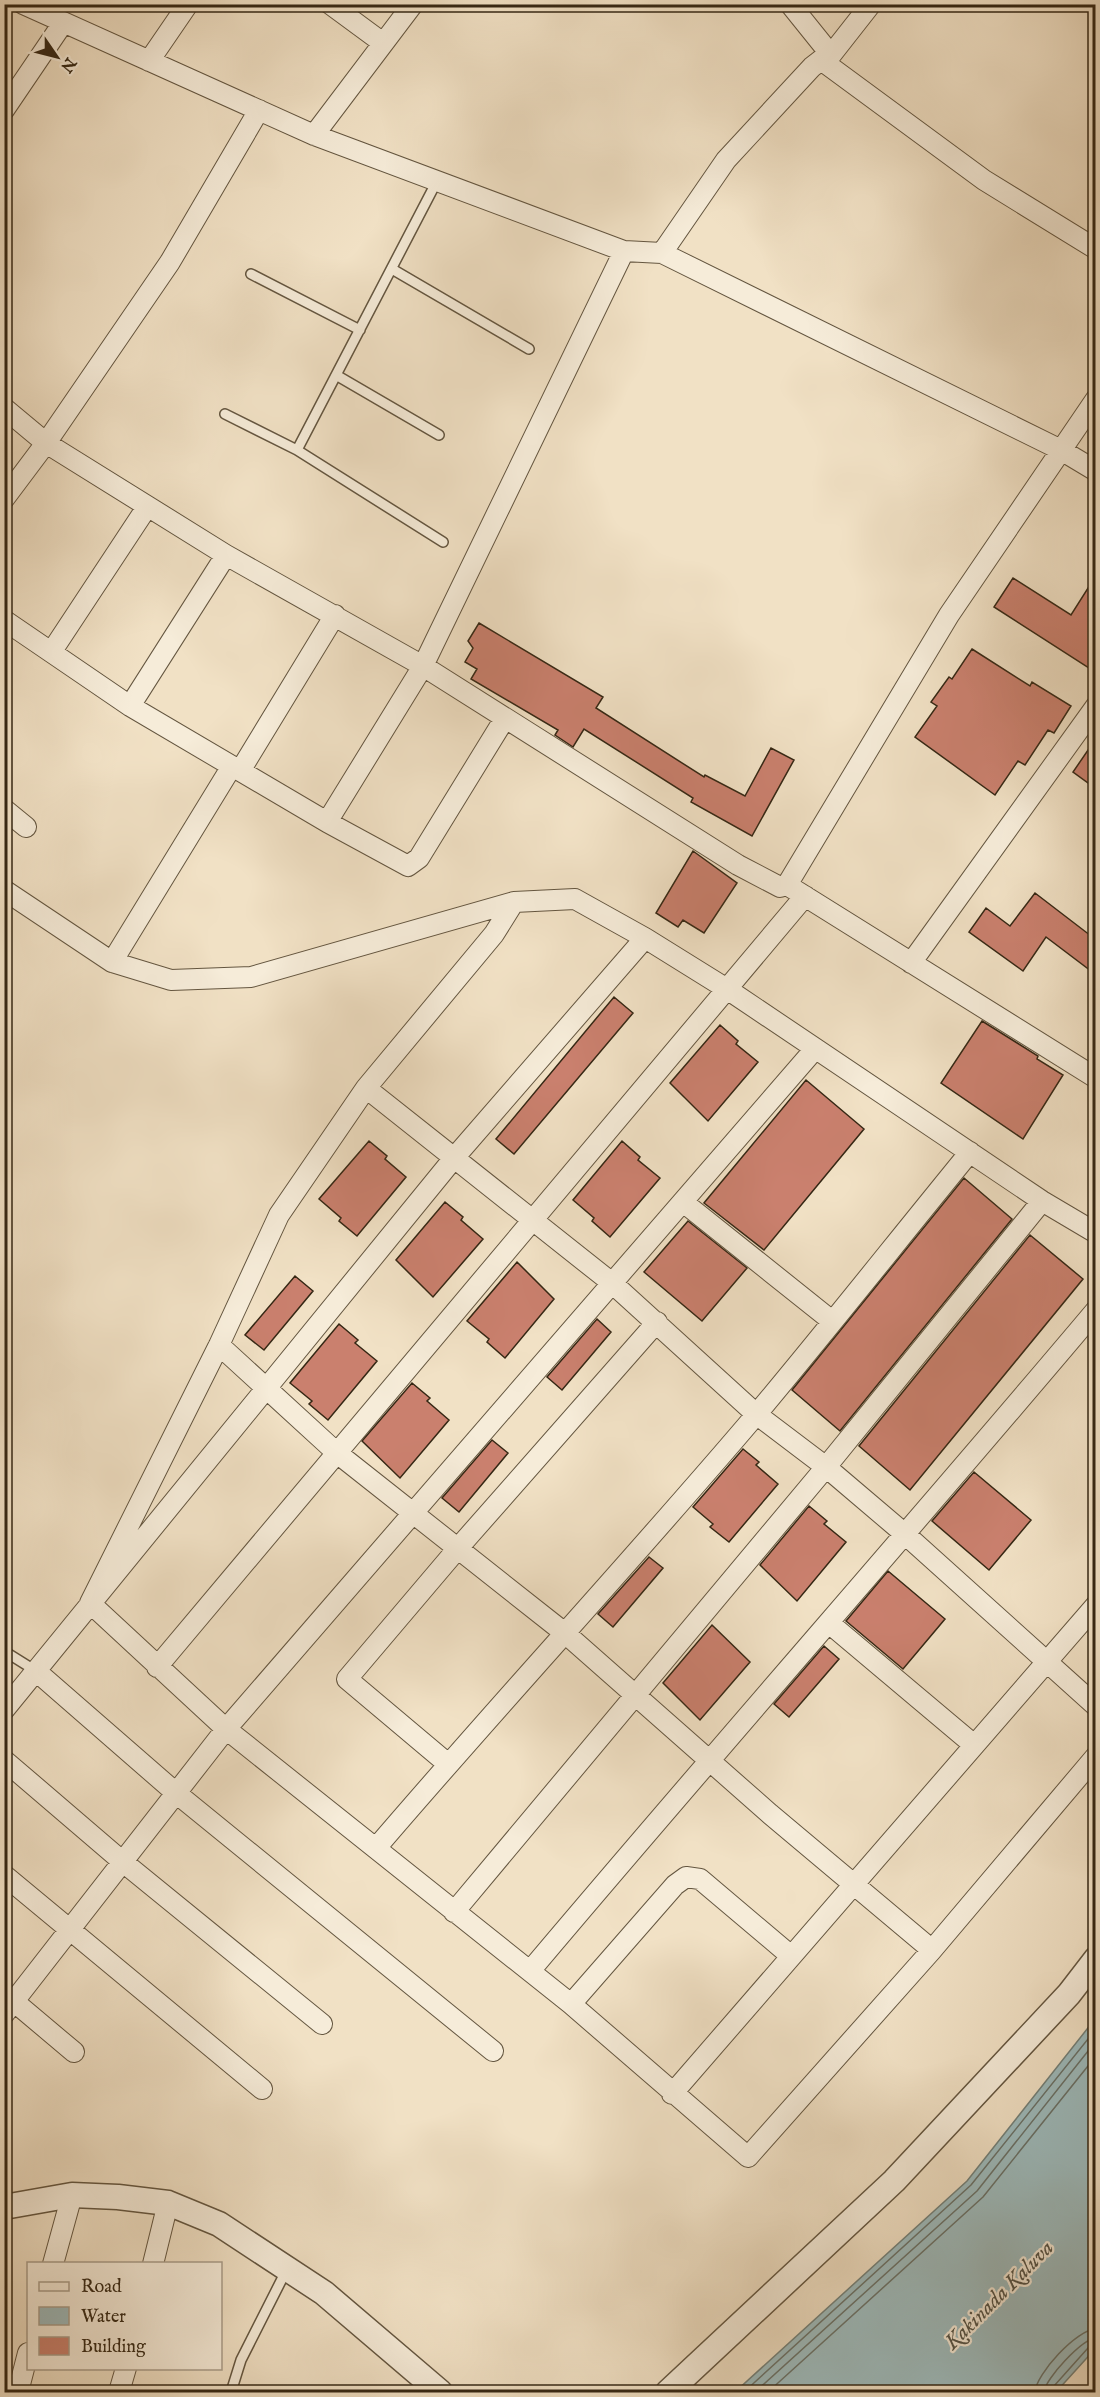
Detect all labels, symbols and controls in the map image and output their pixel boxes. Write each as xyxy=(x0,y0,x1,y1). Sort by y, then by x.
north arrow xyxy=(27,27,87,87)
text: N xyxy=(55,52,80,76)
water label: Kakinada Kaluva xyxy=(938,2234,1060,2357)
legend xyxy=(27,2262,222,2370)
text: Road xyxy=(81,2276,122,2299)
text: Water xyxy=(81,2306,126,2329)
text: Building xyxy=(81,2336,146,2359)

